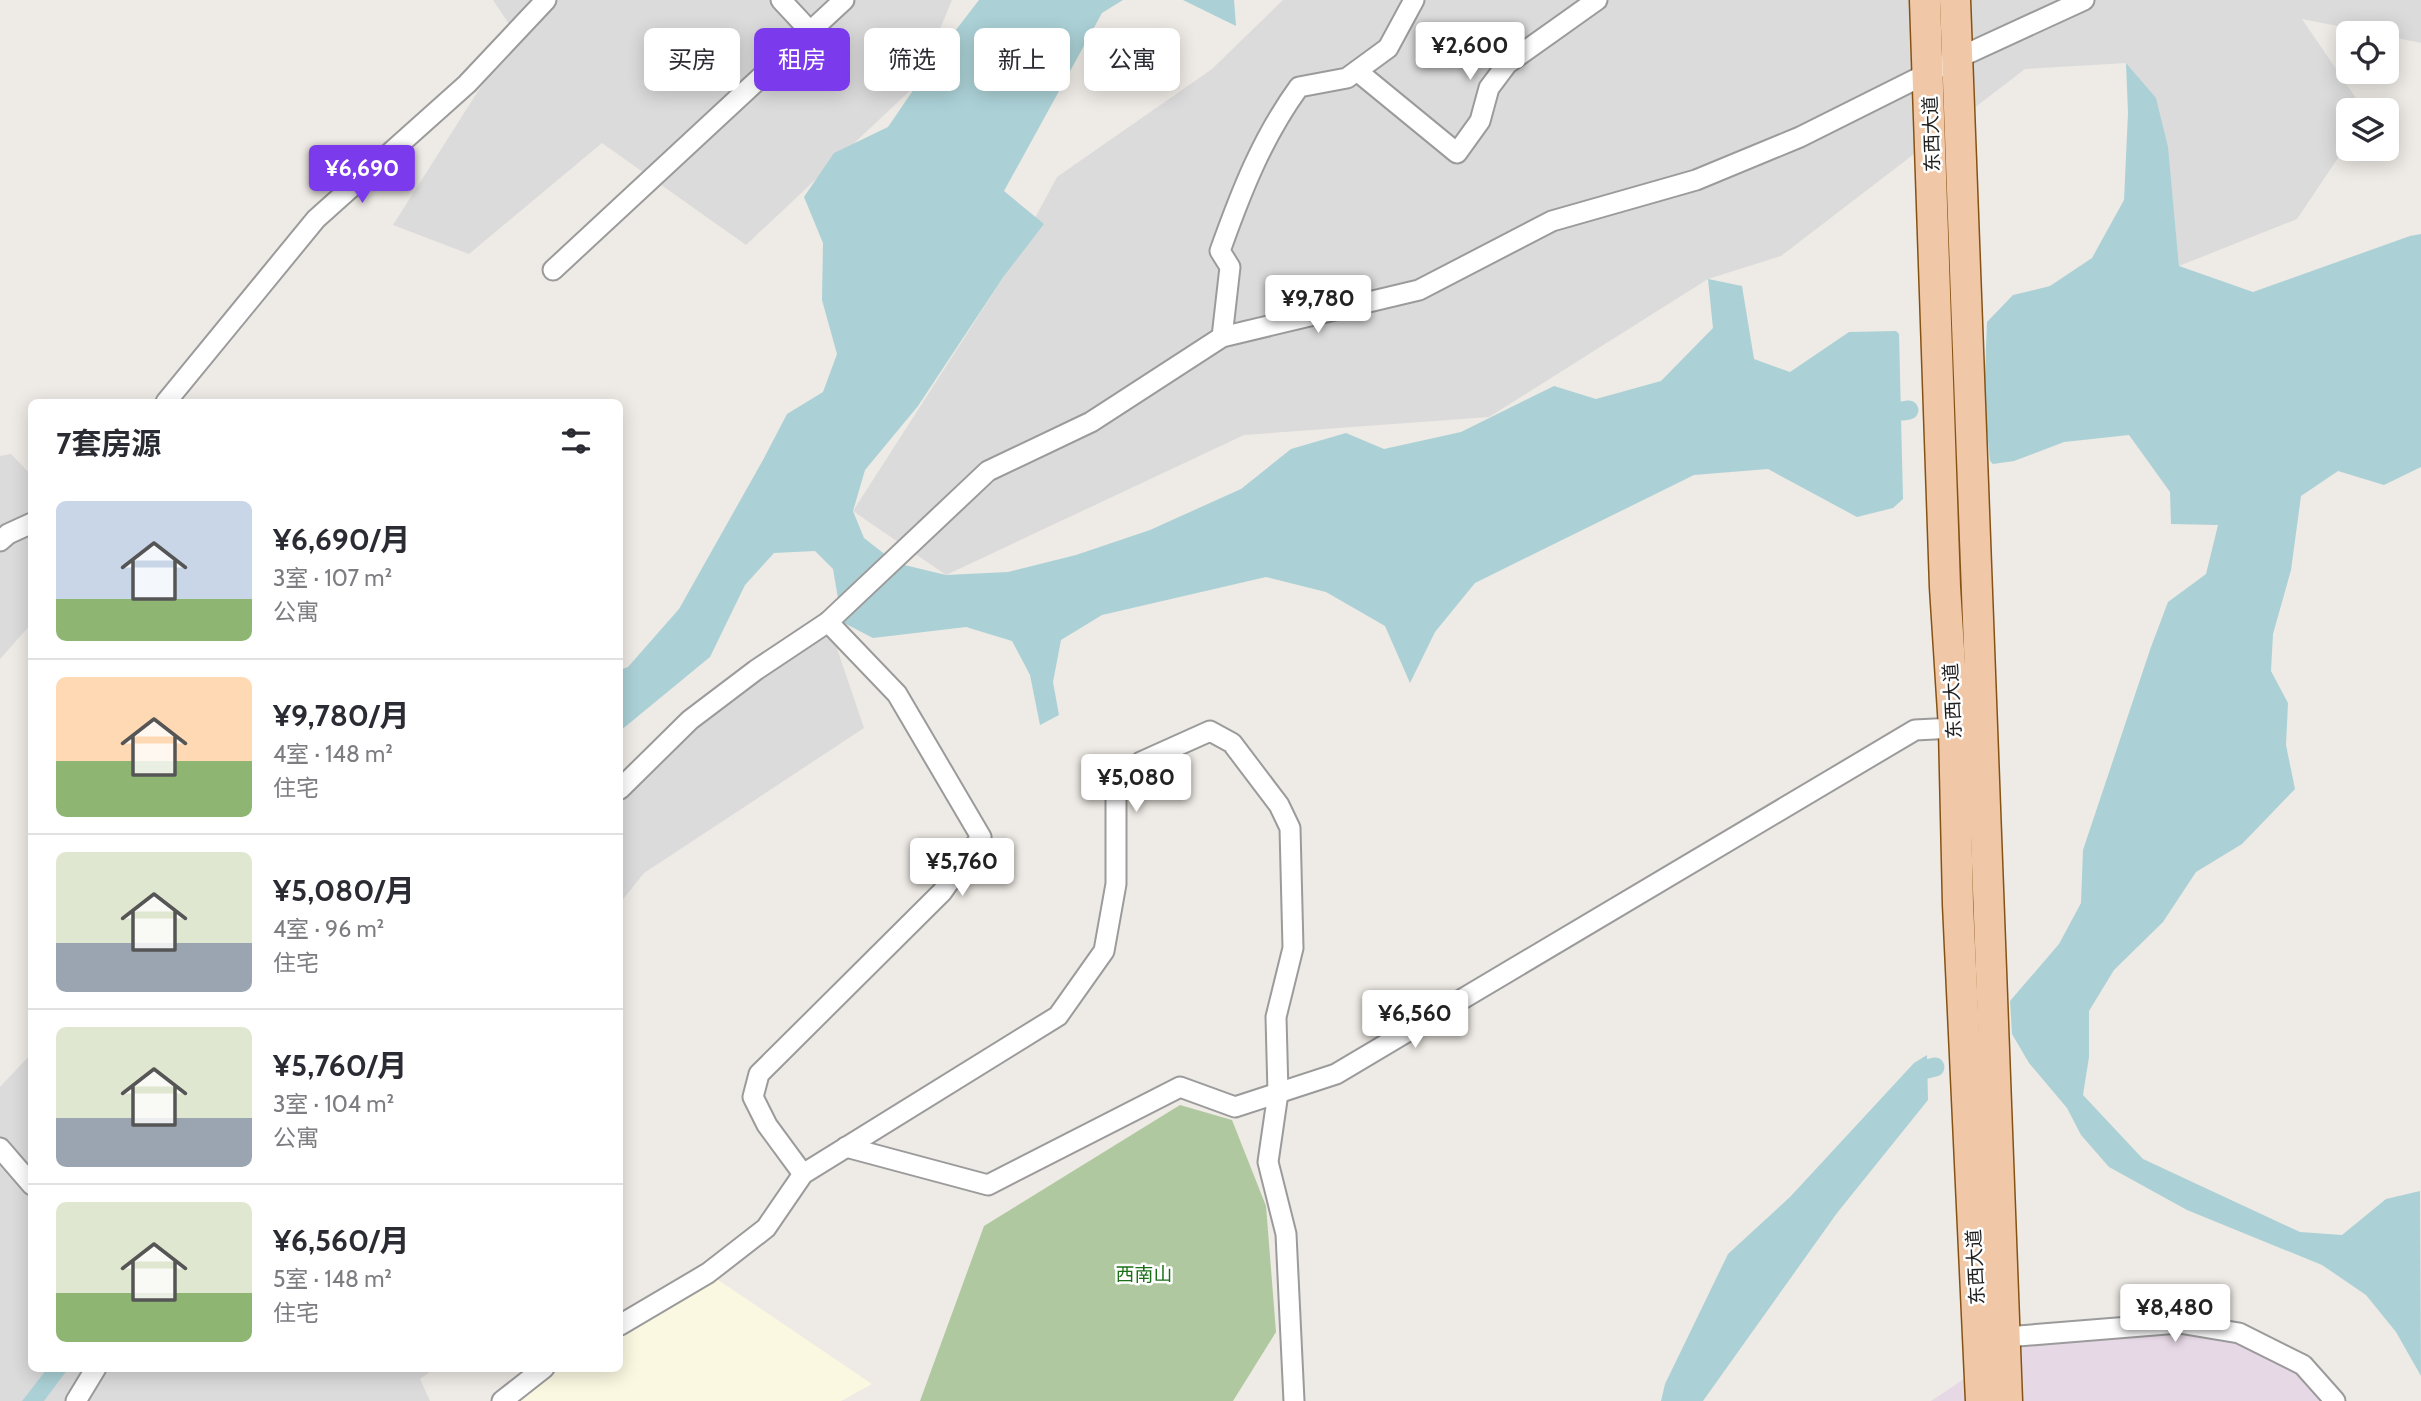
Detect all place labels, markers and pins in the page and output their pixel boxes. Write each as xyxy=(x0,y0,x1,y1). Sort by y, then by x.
pin: ¥2,600 xyxy=(1413,22,1527,82)
pin: ¥6,690 xyxy=(305,146,419,205)
pin: ¥9,780 xyxy=(1261,276,1375,335)
pin: ¥5,080 xyxy=(1079,754,1193,814)
pin: ¥5,760 xyxy=(905,838,1019,898)
pin: ¥6,560 xyxy=(1358,990,1472,1050)
pin: ¥8,480 xyxy=(2118,1284,2232,1344)

